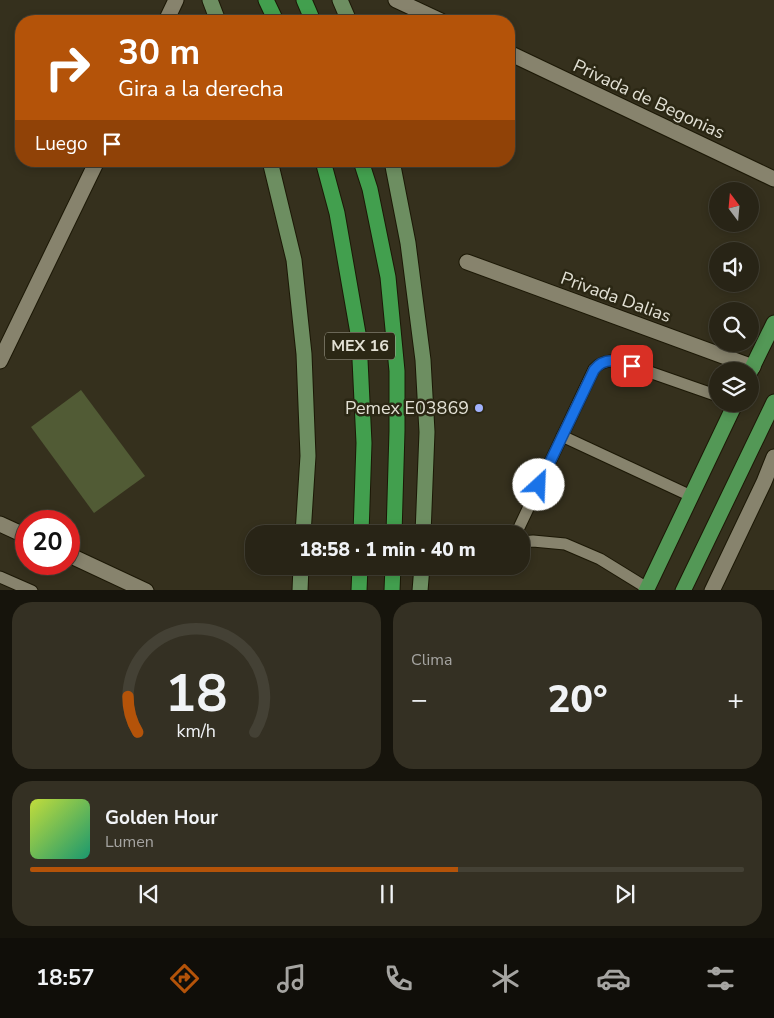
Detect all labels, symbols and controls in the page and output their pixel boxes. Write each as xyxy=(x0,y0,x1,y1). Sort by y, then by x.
text: 30 m xyxy=(118,29,200,76)
icon: right xyxy=(35,35,100,100)
street label: Privada de Begonias xyxy=(569,53,729,145)
text: Gira a la derecha xyxy=(118,74,284,104)
icon: arrive xyxy=(98,130,126,158)
text: Luego xyxy=(35,131,88,157)
north arrow xyxy=(709,182,759,232)
map controls xyxy=(709,182,759,412)
button: sound xyxy=(709,242,759,292)
street label: Privada Dalias xyxy=(558,266,674,328)
button: search xyxy=(709,302,759,352)
road number: MEX 16 xyxy=(325,332,395,360)
pin xyxy=(611,345,653,387)
icon: arrive xyxy=(618,352,646,380)
button: layers xyxy=(709,362,759,412)
place label: Pemex E03869 xyxy=(345,396,469,420)
marker: Pemex E03869 xyxy=(473,402,485,414)
position arrow xyxy=(512,458,564,510)
speed limit sign: 20 xyxy=(15,510,80,575)
text: 18:58 · 1 min · 40 m xyxy=(299,537,476,563)
text: Clima xyxy=(411,649,452,671)
text: 18 xyxy=(165,658,228,729)
text: 20° xyxy=(547,674,608,725)
text: − xyxy=(411,681,428,719)
text: + xyxy=(727,681,744,719)
text: km/h xyxy=(177,719,216,743)
text: Golden Hour xyxy=(105,805,218,831)
text: Lumen xyxy=(105,831,154,853)
icon: previous xyxy=(135,880,163,908)
icon: pause xyxy=(373,880,401,908)
icon: next xyxy=(611,880,639,908)
icon: directions xyxy=(167,961,202,996)
icon: music xyxy=(274,961,309,996)
icon: phone xyxy=(381,961,416,996)
icon: climate xyxy=(488,961,523,996)
icon: car xyxy=(596,961,631,996)
icon: filters xyxy=(703,961,738,996)
text: 18:57 xyxy=(36,963,94,993)

